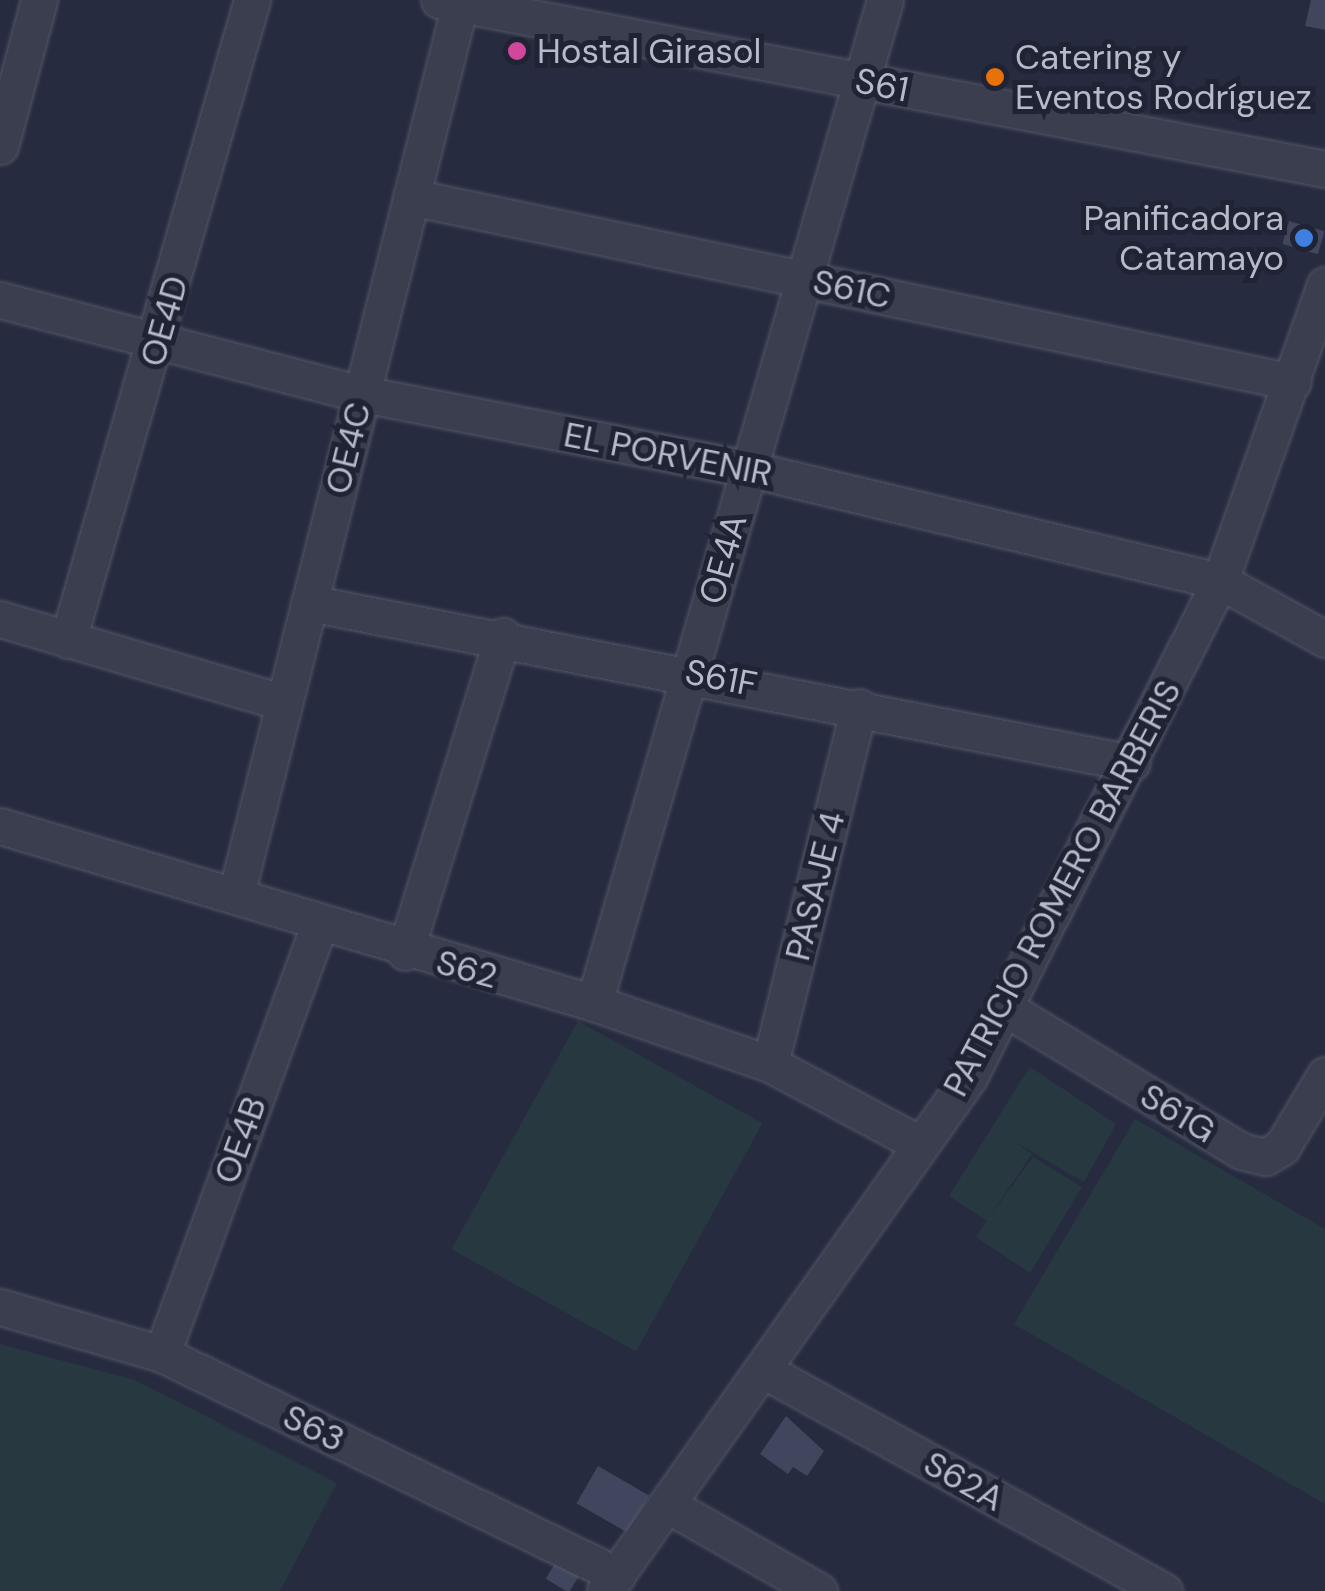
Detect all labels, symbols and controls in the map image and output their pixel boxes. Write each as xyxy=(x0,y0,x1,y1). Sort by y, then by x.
place label: Hostal Girasol xyxy=(537,30,761,72)
place label: Catering y Eventos Rodríguez xyxy=(1015,36,1312,118)
marker: Hostal Girasol xyxy=(506,40,528,62)
street label: S61 xyxy=(852,59,912,111)
marker: Catering y Eventos Rodríguez xyxy=(984,66,1006,88)
place label: Panificadora Catamayo xyxy=(1084,197,1284,279)
marker: Panificadora Catamayo xyxy=(1293,227,1315,249)
street label: S61C xyxy=(809,260,895,318)
street label: OE4D xyxy=(131,271,197,371)
street label: OE4C xyxy=(316,398,380,498)
street label: EL PORVENIR xyxy=(560,413,776,495)
street label: OE4A xyxy=(690,509,756,609)
street label: S61F xyxy=(682,651,760,705)
street label: PATRICIO ROMERO BARBERIS xyxy=(934,673,1190,1103)
street label: PASAJE 4 xyxy=(776,807,854,965)
street label: S62 xyxy=(432,941,502,997)
street label: S61G xyxy=(1133,1074,1223,1152)
street label: OE4B xyxy=(205,1091,275,1189)
street label: S63 xyxy=(276,1395,352,1461)
street label: S62A xyxy=(917,1442,1011,1520)

